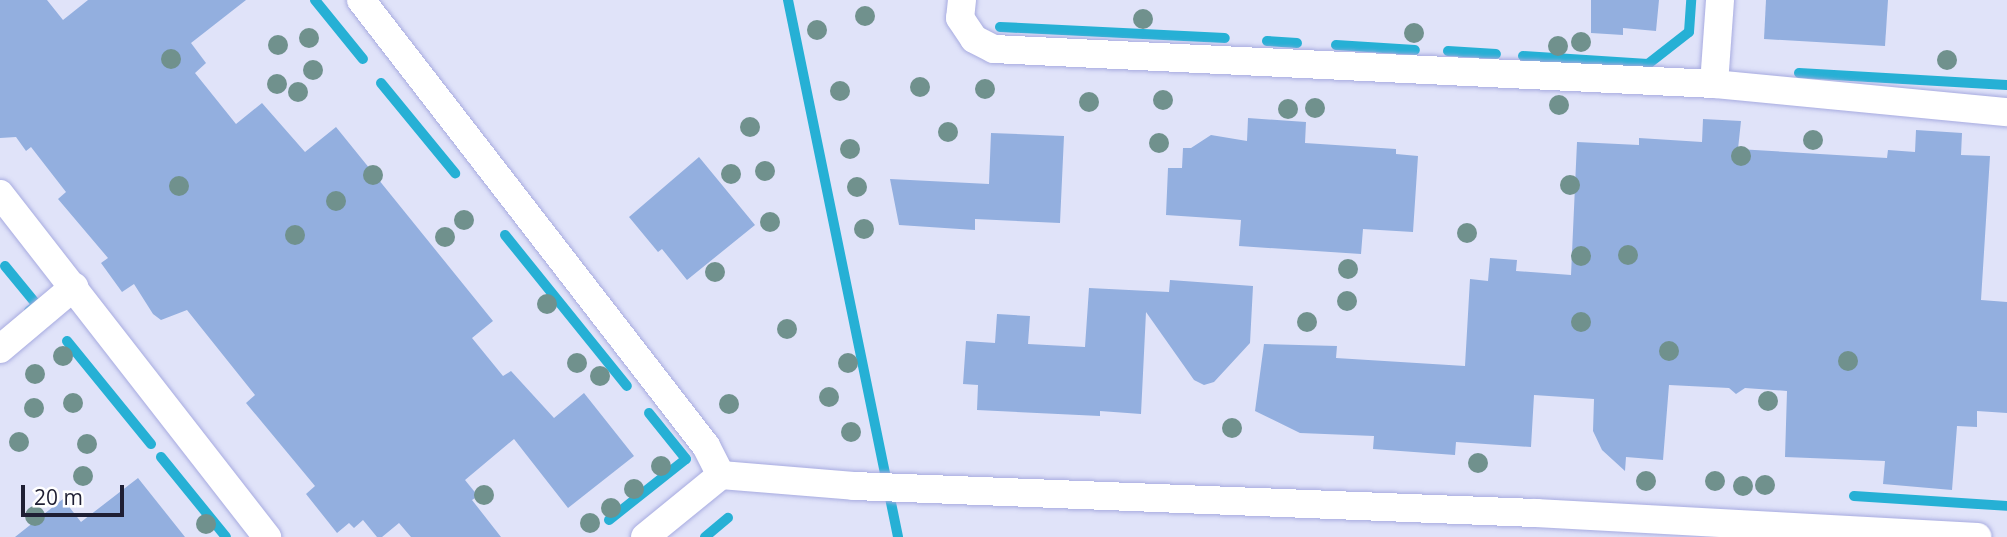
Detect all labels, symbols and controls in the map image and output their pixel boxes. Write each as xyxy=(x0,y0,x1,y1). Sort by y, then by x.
scale bar xyxy=(24,470,128,514)
text: 20 m xyxy=(34,483,83,511)

